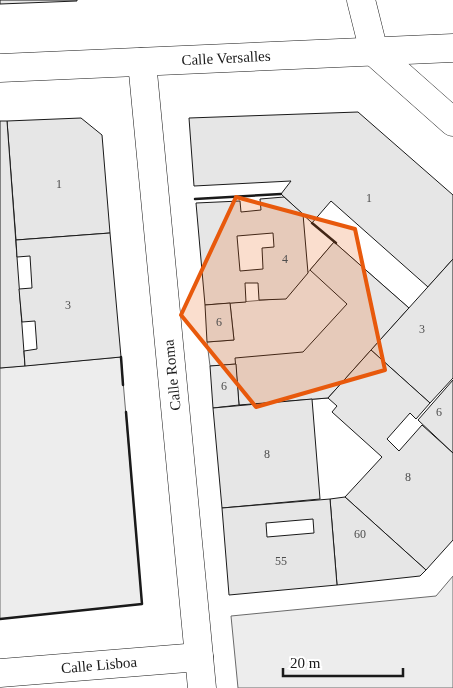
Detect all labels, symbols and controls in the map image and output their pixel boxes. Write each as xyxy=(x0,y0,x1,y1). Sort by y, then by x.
street label: Calle Versalles xyxy=(181,48,271,68)
house number: 1 xyxy=(56,177,62,191)
house number: 1 xyxy=(366,191,372,205)
house number: 4 xyxy=(282,252,288,266)
house number: 3 xyxy=(65,298,71,312)
house number: 6 xyxy=(216,315,222,329)
house number: 3 xyxy=(419,322,425,336)
street label: Calle Roma xyxy=(160,338,184,411)
house number: 6 xyxy=(221,379,227,393)
house number: 6 xyxy=(436,405,442,419)
house number: 8 xyxy=(264,447,270,461)
house number: 8 xyxy=(405,470,411,484)
house number: 60 xyxy=(354,527,366,541)
house number: 55 xyxy=(275,554,287,568)
scale bar xyxy=(283,646,403,678)
street label: Calle Lisboa xyxy=(60,654,138,676)
text: 20 m xyxy=(290,655,321,671)

